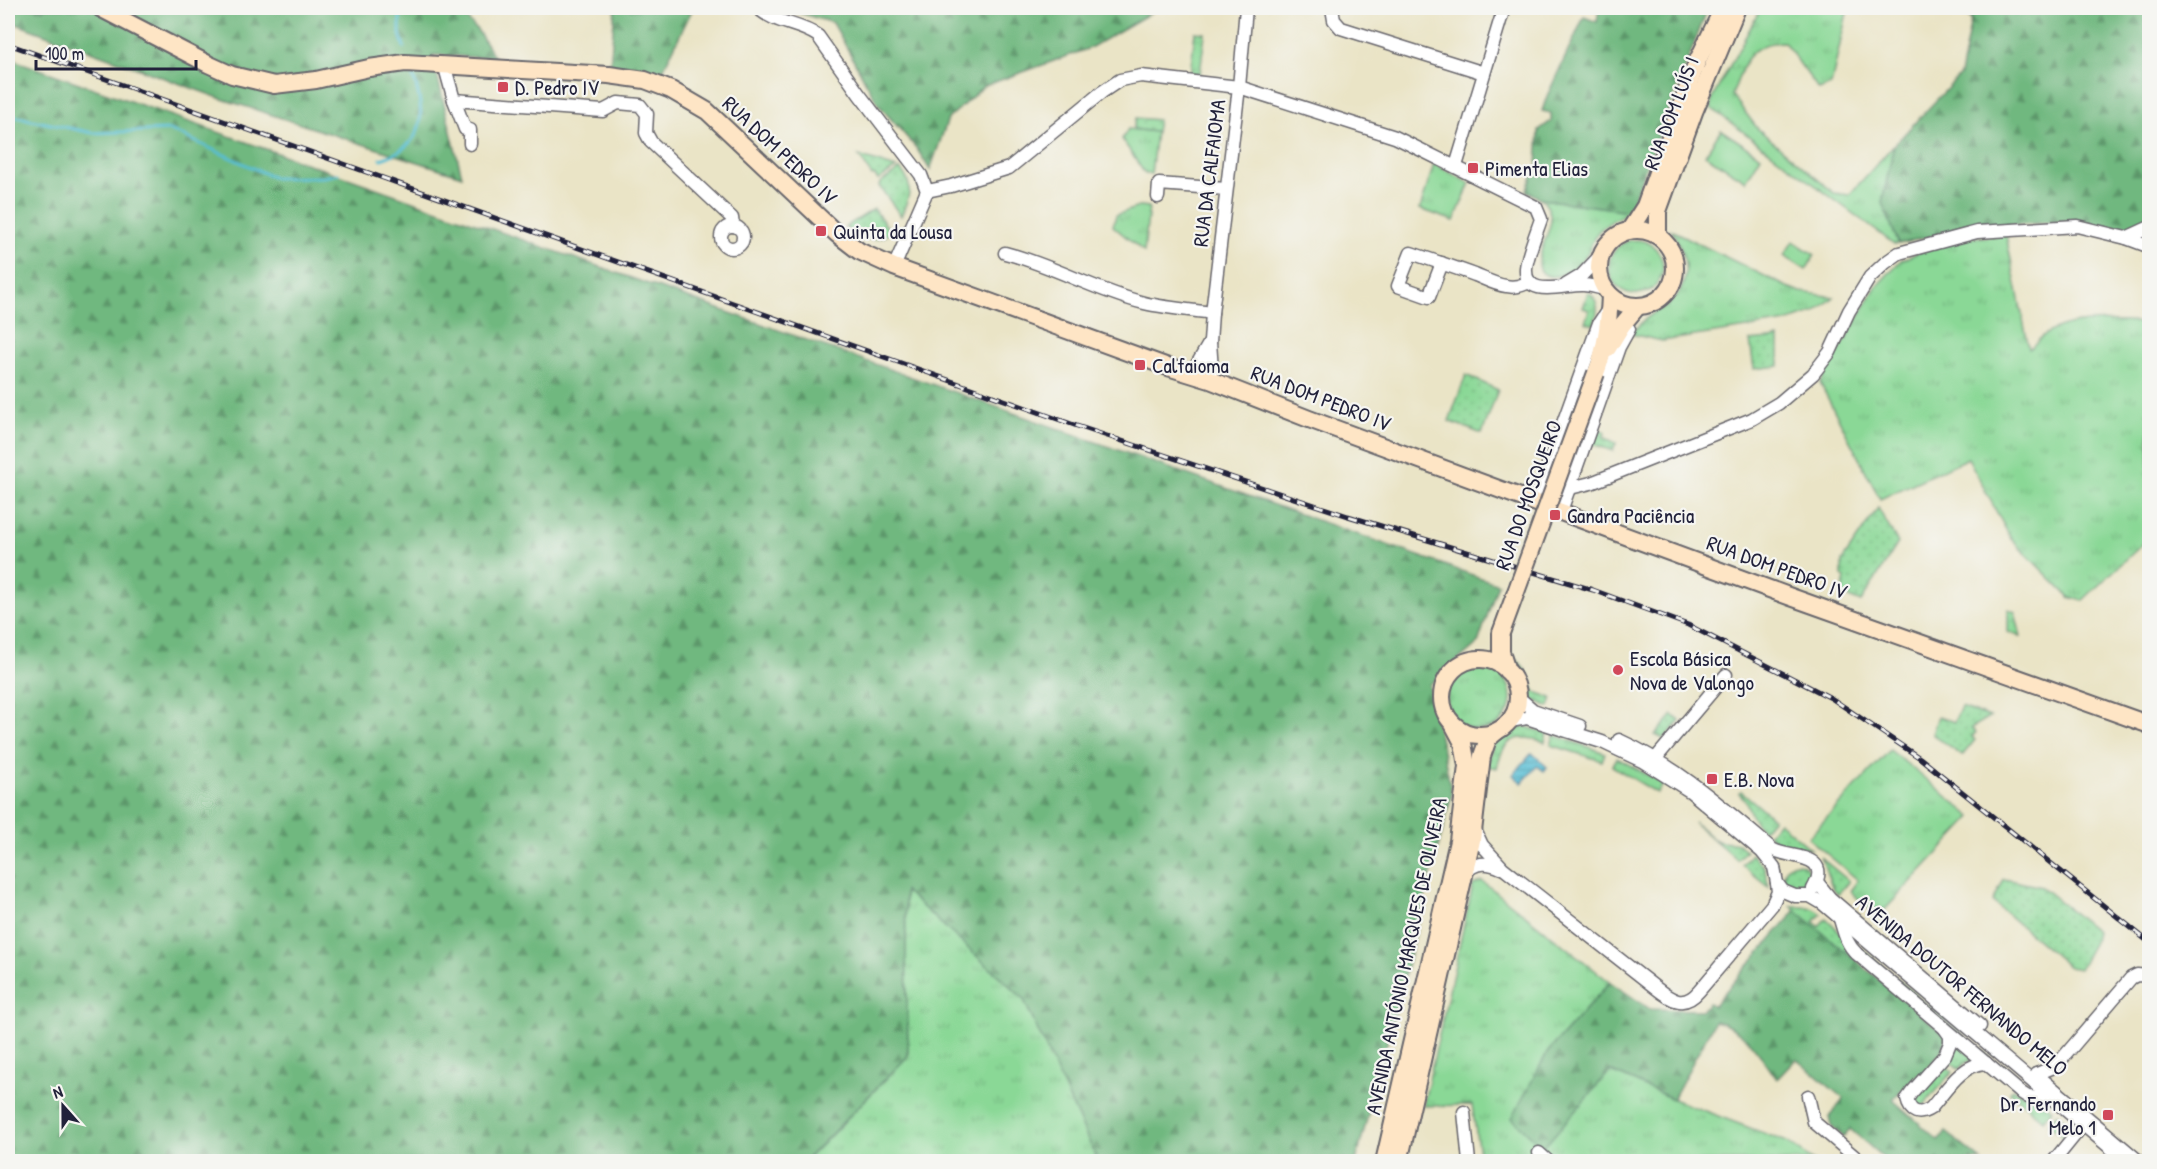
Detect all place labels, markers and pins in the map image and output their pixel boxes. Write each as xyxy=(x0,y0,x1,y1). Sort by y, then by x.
place label: D. Pedro IV xyxy=(515,73,599,102)
marker: D. Pedro IV xyxy=(496,80,510,94)
place label: Pimenta Elias xyxy=(1485,154,1588,183)
marker: Pimenta Elias xyxy=(1466,161,1480,175)
place label: Quinta da Lousa xyxy=(833,217,952,246)
marker: Quinta da Lousa xyxy=(814,224,828,238)
place label: Calfaioma xyxy=(1152,351,1229,380)
marker: Calfaioma xyxy=(1133,358,1147,372)
place label: Gandra Paciência xyxy=(1567,501,1694,530)
marker: Gandra Paciência xyxy=(1548,508,1562,522)
place label: Escola Básica Nova de Valongo xyxy=(1630,644,1754,697)
marker: Escola Básica Nova de Valongo xyxy=(1611,663,1625,677)
place label: E.B. Nova xyxy=(1724,765,1794,794)
marker: E.B. Nova xyxy=(1705,772,1719,786)
place label: Dr. Fernando Melo 1 xyxy=(2000,1089,2096,1142)
marker: Dr. Fernando Melo 1 xyxy=(2101,1108,2115,1122)

